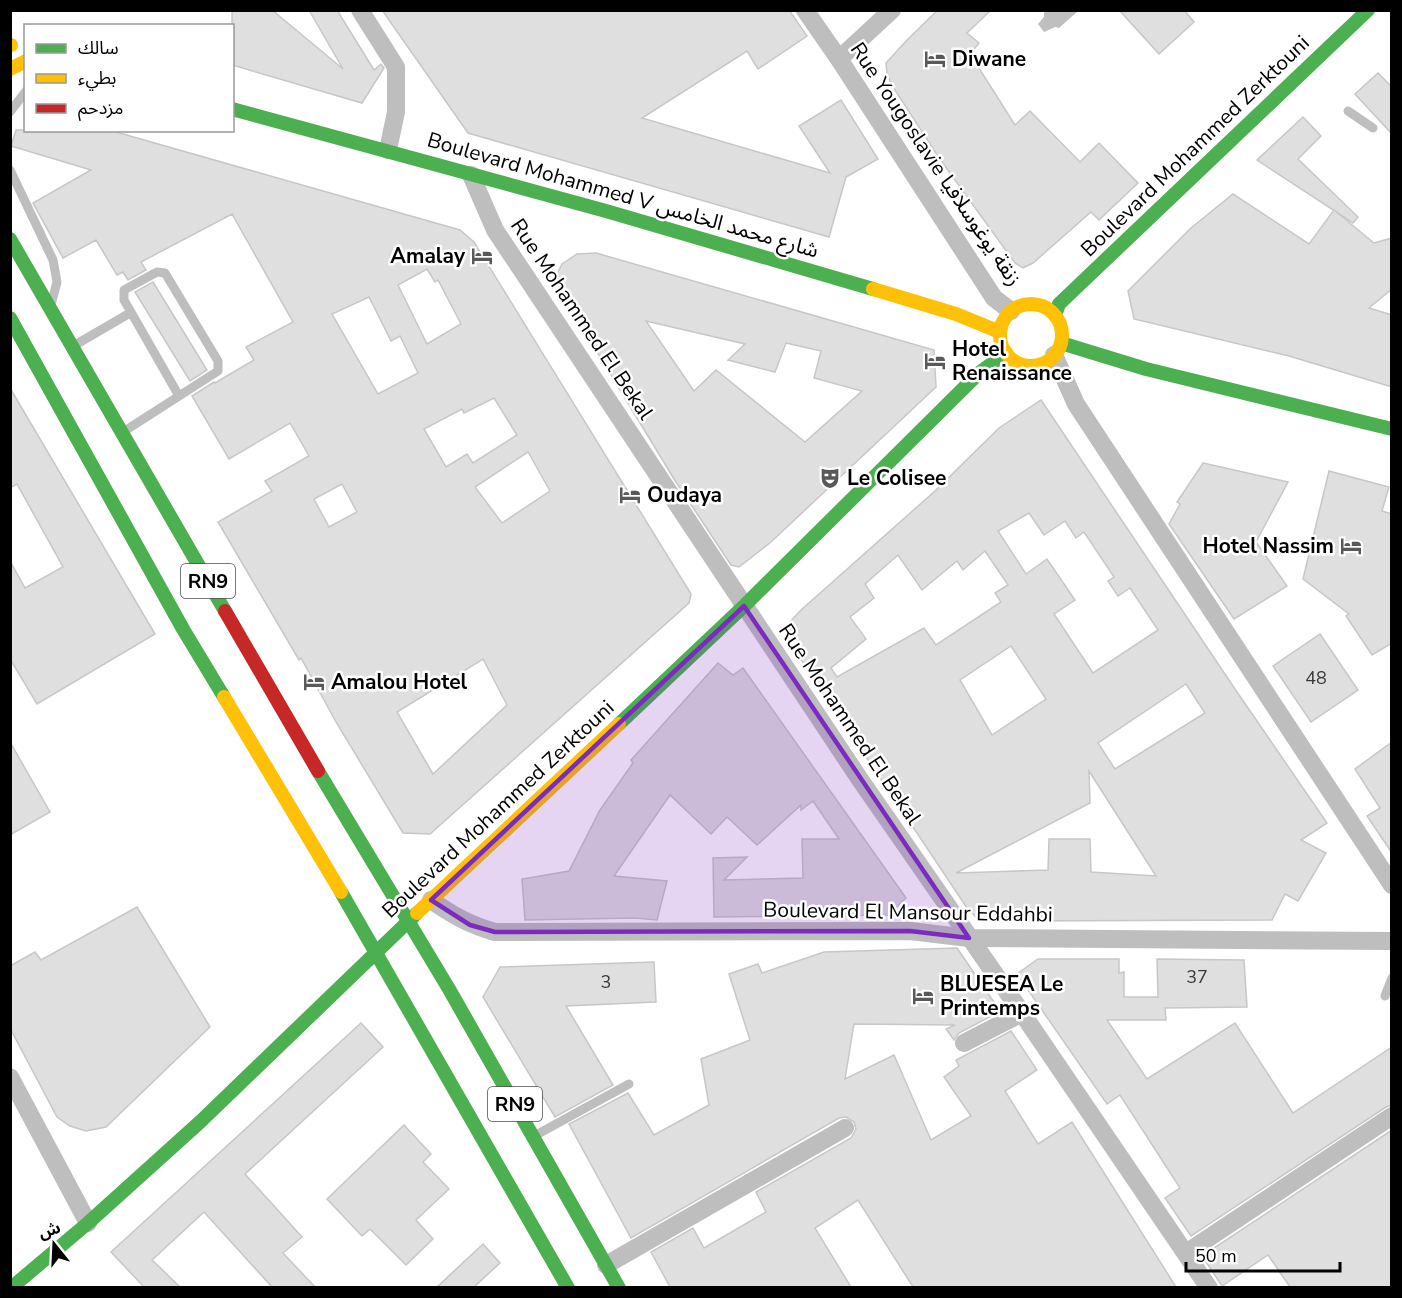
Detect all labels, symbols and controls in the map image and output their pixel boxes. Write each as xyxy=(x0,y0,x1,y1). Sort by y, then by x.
legend xyxy=(24,24,234,132)
street label: Boulevard Mohammed Zerktouni xyxy=(1075,29,1315,263)
text: سالك xyxy=(78,36,119,60)
street label: Rue Yougoslavie زنقة يوغوسلافيا xyxy=(844,37,1028,291)
place label: Diwane xyxy=(952,45,1026,73)
hotel icon: Diwane xyxy=(923,47,947,71)
text: بطيء xyxy=(78,66,116,91)
text: مزدحم xyxy=(78,96,123,121)
street label: Boulevard Mohammed V شارع محمد الخامس xyxy=(424,126,822,265)
street label: Rue Mohammed El Bekal xyxy=(504,213,660,426)
place label: Amalay xyxy=(390,242,466,270)
hotel icon: Amalay xyxy=(470,244,494,268)
place label: Hotel Renaissance xyxy=(952,335,1072,387)
hotel icon: Hotel Renaissance xyxy=(923,349,947,373)
place label: Le Colisee xyxy=(847,464,946,492)
theatre icon: Le Colisee xyxy=(818,466,842,490)
place label: Oudaya xyxy=(647,481,722,509)
hotel icon: Oudaya xyxy=(618,483,642,507)
place label: Hotel Nassim xyxy=(1203,532,1334,560)
hotel icon: Hotel Nassim xyxy=(1339,534,1363,558)
road number: RN9 xyxy=(181,564,235,598)
street label: Rue Mohammed El Bekal xyxy=(772,618,928,831)
house number: 48 xyxy=(1305,666,1327,690)
place label: Amalou Hotel xyxy=(331,668,468,696)
hotel icon: Amalou Hotel xyxy=(302,670,326,694)
street label: Boulevard Mohammed Zerktouni xyxy=(376,694,620,924)
street label: Boulevard El Mansour Eddahbi xyxy=(763,895,1053,929)
house number: 37 xyxy=(1186,965,1208,989)
house number: 3 xyxy=(601,970,611,994)
place label: BLUESEA Le Printemps xyxy=(940,970,1063,1022)
hotel icon: BLUESEA Le Printemps xyxy=(911,984,935,1008)
road number: RN9 xyxy=(488,1087,542,1121)
north arrow xyxy=(24,1214,84,1274)
text: ش xyxy=(36,1217,64,1245)
scale bar xyxy=(1186,1235,1340,1273)
text: 50 m xyxy=(1195,1244,1237,1268)

